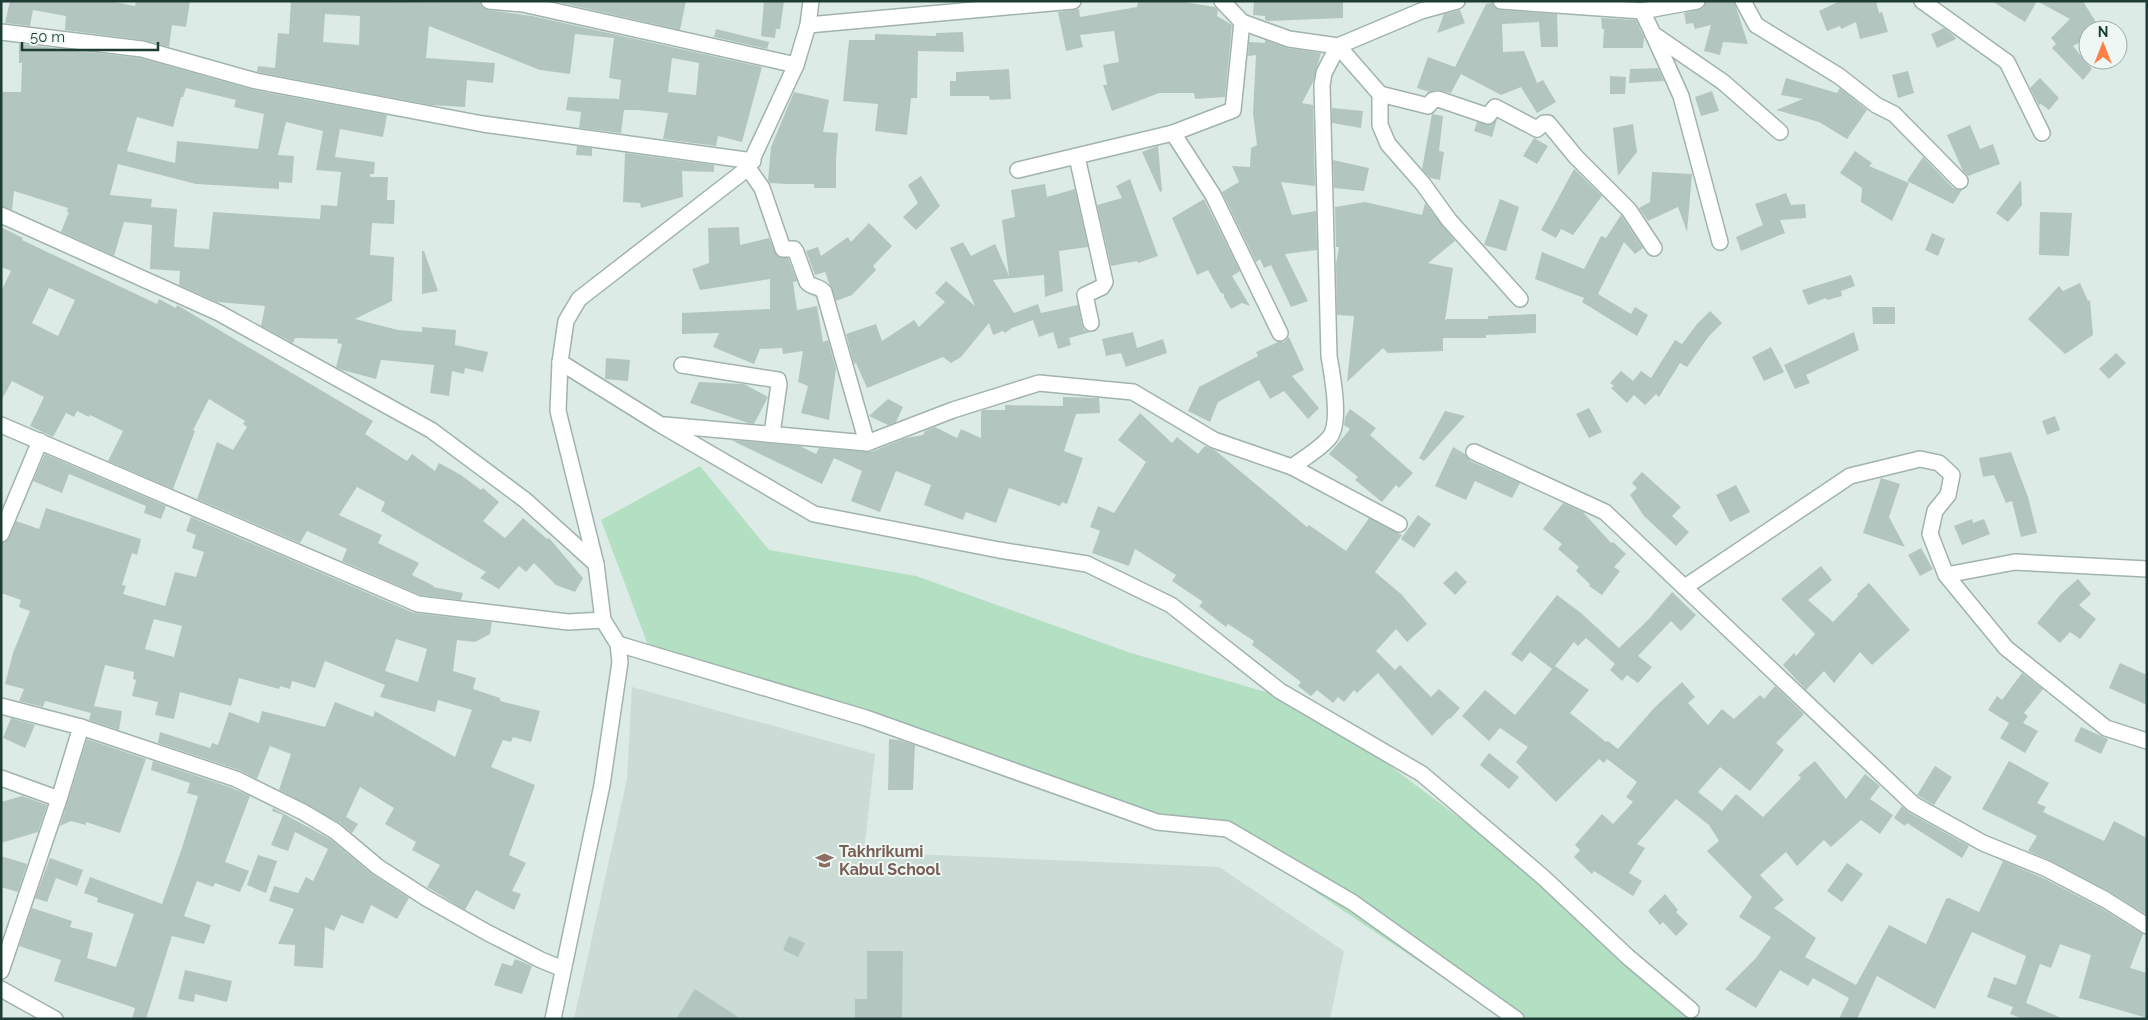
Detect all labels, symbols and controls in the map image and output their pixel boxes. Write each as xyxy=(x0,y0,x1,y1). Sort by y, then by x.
scale bar xyxy=(22,20,159,52)
north arrow xyxy=(2078,20,2128,70)
text: N xyxy=(2098,24,2108,40)
text: 50 m xyxy=(30,28,65,46)
place label: Takhrikumi Kabul School xyxy=(839,842,941,879)
school or university icon: Takhrikumi Kabul School xyxy=(815,850,835,870)

